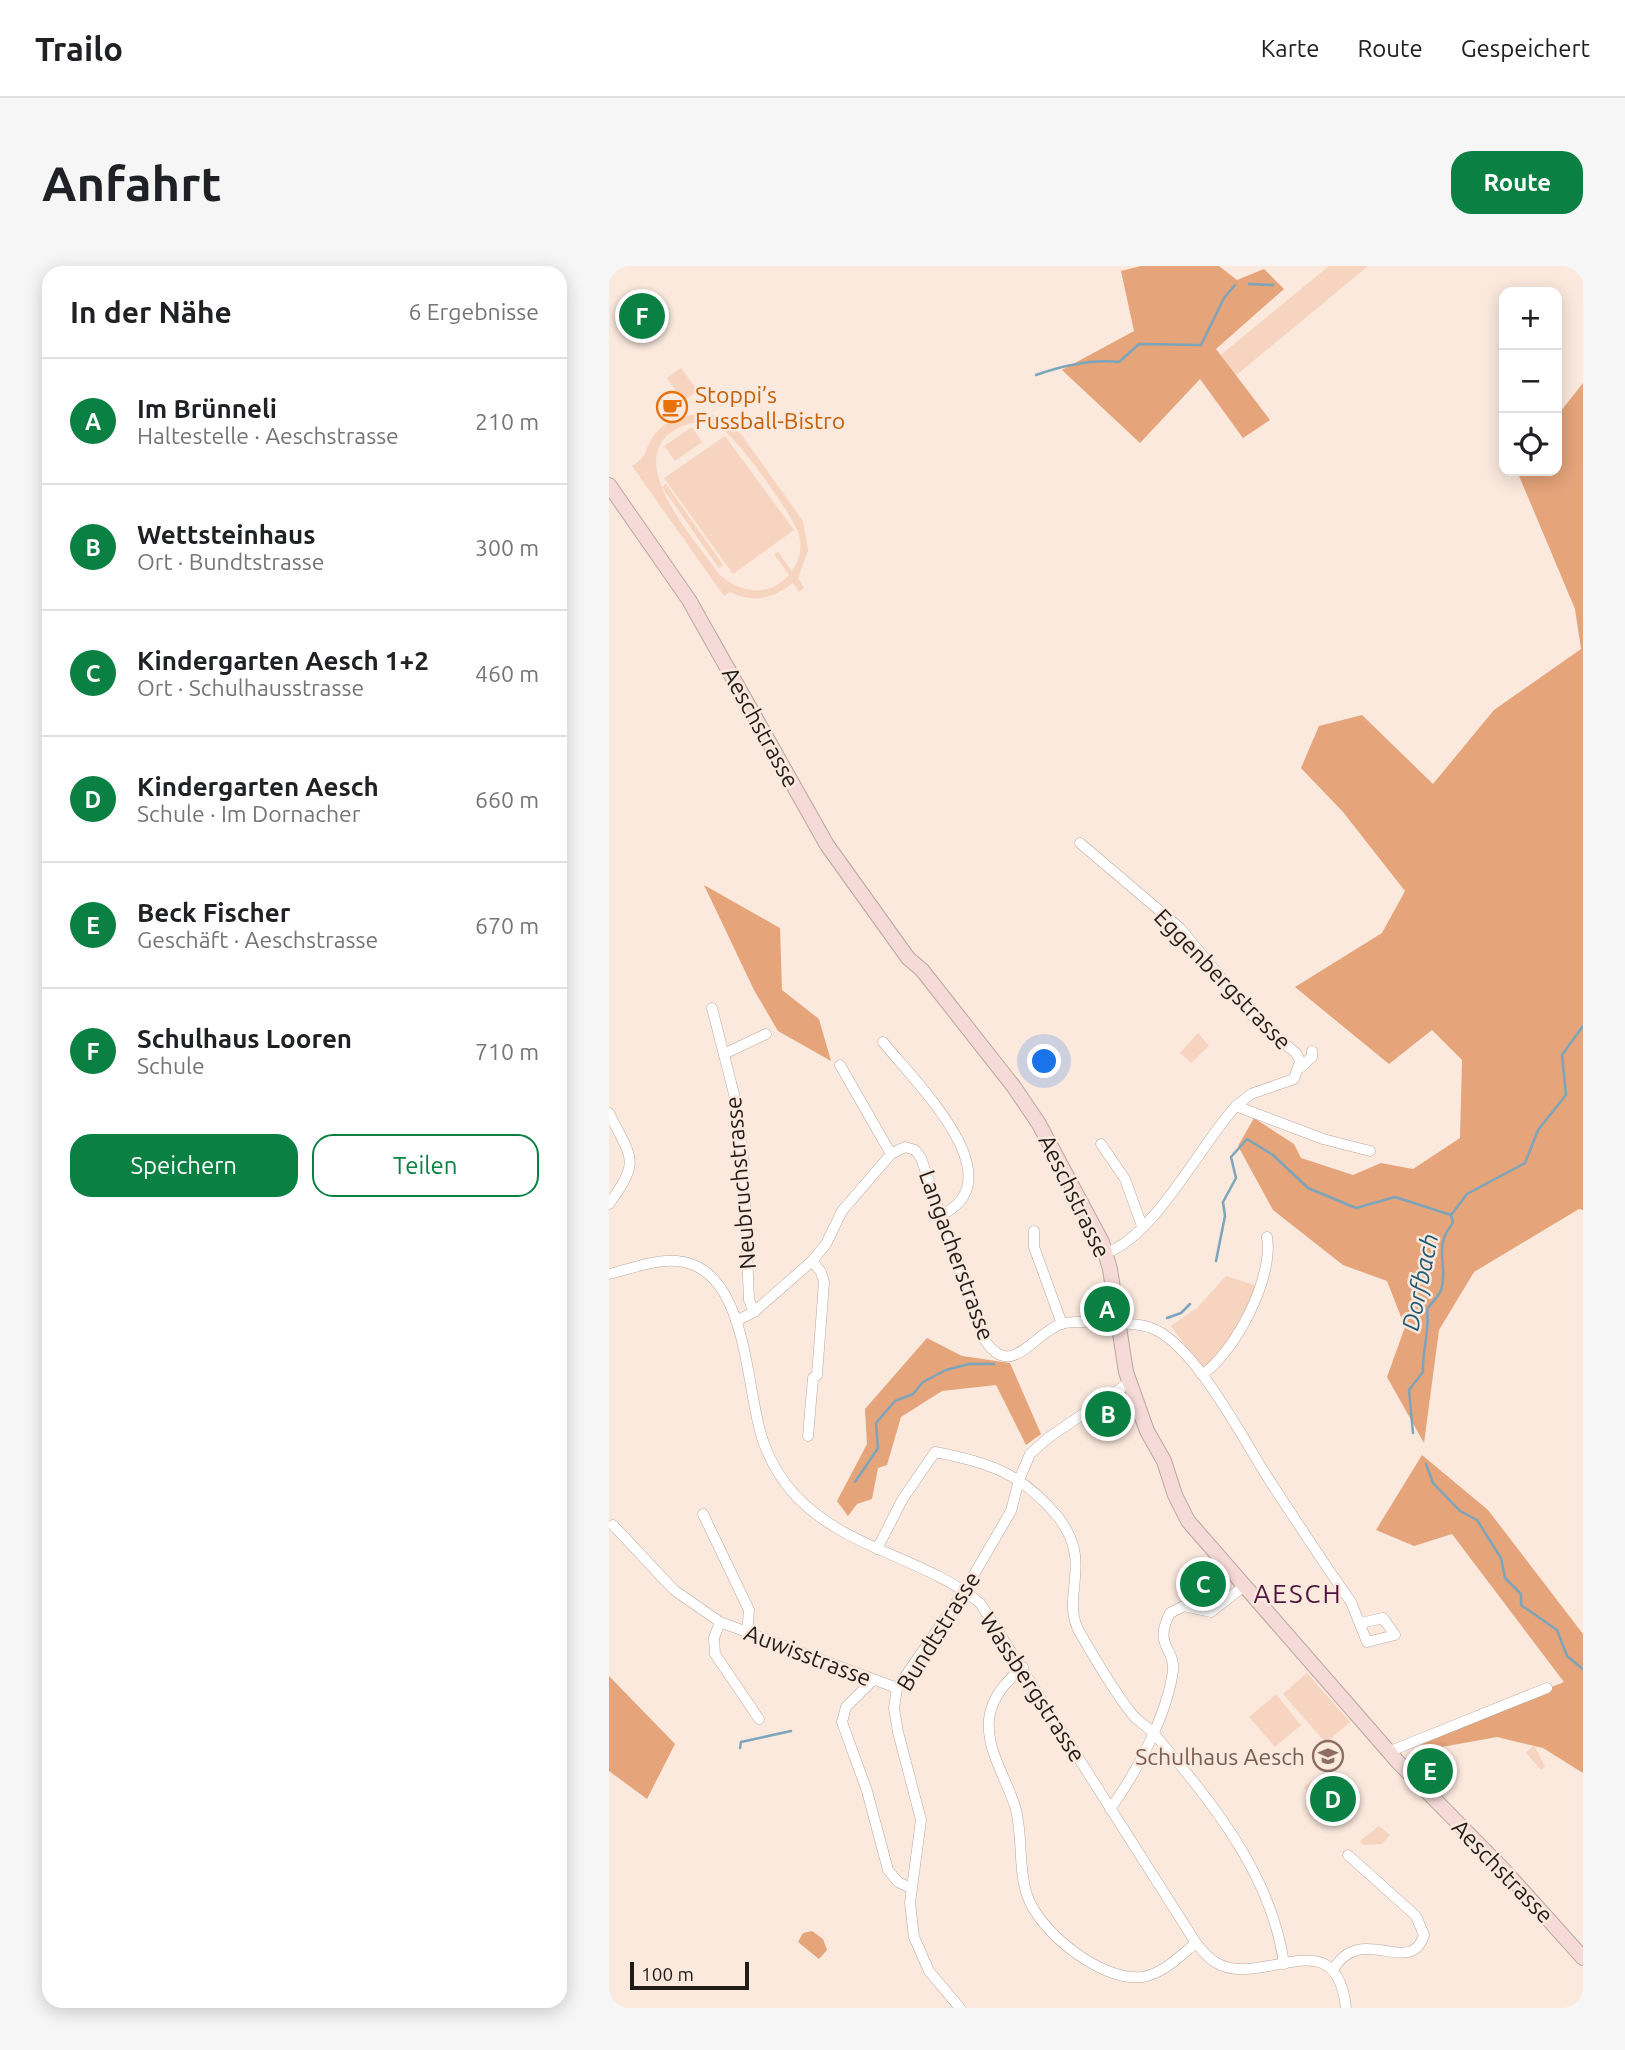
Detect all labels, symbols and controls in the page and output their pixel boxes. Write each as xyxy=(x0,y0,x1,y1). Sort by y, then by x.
text: Trailo xyxy=(35,30,123,67)
text: Karte xyxy=(1261,35,1319,62)
text: Route xyxy=(1357,35,1423,62)
text: Gespeichert xyxy=(1461,35,1590,62)
button: Route xyxy=(1451,151,1583,214)
text: Anfahrt xyxy=(42,155,222,210)
map controls xyxy=(1499,287,1562,476)
button: + xyxy=(1499,287,1562,350)
pin: F xyxy=(619,290,665,342)
text: In der Nähe xyxy=(70,295,232,329)
text: 6 Ergebnisse xyxy=(408,299,539,324)
button: − xyxy=(1499,350,1562,413)
place label: Stoppi’s Fussball-Bistro xyxy=(695,382,845,433)
cafe icon: Stoppi’s Fussball-Bistro xyxy=(655,390,689,424)
text: Im Brünneli xyxy=(137,394,277,423)
text: A xyxy=(85,409,101,434)
text: 210 m xyxy=(475,409,539,434)
button: locate xyxy=(1499,413,1562,476)
text: Haltestelle · Aeschstrasse xyxy=(137,423,399,448)
text: Wettsteinhaus xyxy=(137,520,315,549)
text: B xyxy=(85,535,101,560)
text: 300 m xyxy=(475,535,539,560)
text: Ort · Bundtstrasse xyxy=(137,549,324,574)
text: Kindergarten Aesch 1+2 xyxy=(137,646,429,675)
text: C xyxy=(86,661,100,686)
text: 460 m xyxy=(475,661,539,686)
street label: Aeschstrasse xyxy=(718,662,804,792)
text: Ort · Schulhausstrasse xyxy=(137,675,364,700)
text: Kindergarten Aesch xyxy=(137,772,379,801)
text: D xyxy=(85,787,101,812)
text: 660 m xyxy=(475,787,539,812)
text: Schule · Im Dornacher xyxy=(137,801,361,826)
text: Beck Fischer xyxy=(137,898,290,927)
street label: Eggenbergstrasse xyxy=(1150,904,1296,1054)
text: E xyxy=(86,913,100,938)
text: 670 m xyxy=(475,913,539,938)
text: Geschäft · Aeschstrasse xyxy=(137,927,378,952)
text: Schulhaus Looren xyxy=(137,1024,352,1053)
text: F xyxy=(87,1039,99,1064)
text: 710 m xyxy=(475,1039,539,1064)
your location xyxy=(1027,1044,1061,1078)
text: Schule xyxy=(137,1053,205,1078)
street label: Neubruchstrasse xyxy=(720,1095,760,1271)
street label: Aeschstrasse xyxy=(1034,1130,1116,1262)
button: Speichern xyxy=(70,1134,298,1197)
button: Teilen xyxy=(312,1134,539,1197)
street label: Langacherstrasse xyxy=(915,1167,999,1343)
water label: Dorfbach xyxy=(1397,1231,1443,1333)
pin: A xyxy=(1084,1283,1130,1335)
pin: B xyxy=(1085,1388,1131,1440)
pin: C xyxy=(1180,1558,1226,1610)
street label: Bundtstrasse xyxy=(891,1567,985,1695)
district label: AESCH xyxy=(1253,1579,1343,1608)
street label: Wassbergstrasse xyxy=(975,1608,1091,1766)
street label: Auwisstrasse xyxy=(741,1619,875,1691)
school or university icon: Schulhaus Aesch xyxy=(1311,1739,1345,1773)
place label: Schulhaus Aesch xyxy=(1135,1744,1305,1769)
pin: E xyxy=(1407,1745,1453,1797)
pin: D xyxy=(1310,1773,1356,1825)
street label: Aeschstrasse xyxy=(1448,1814,1558,1928)
scale bar xyxy=(630,1959,749,1991)
text: 100 m xyxy=(641,1963,694,1985)

